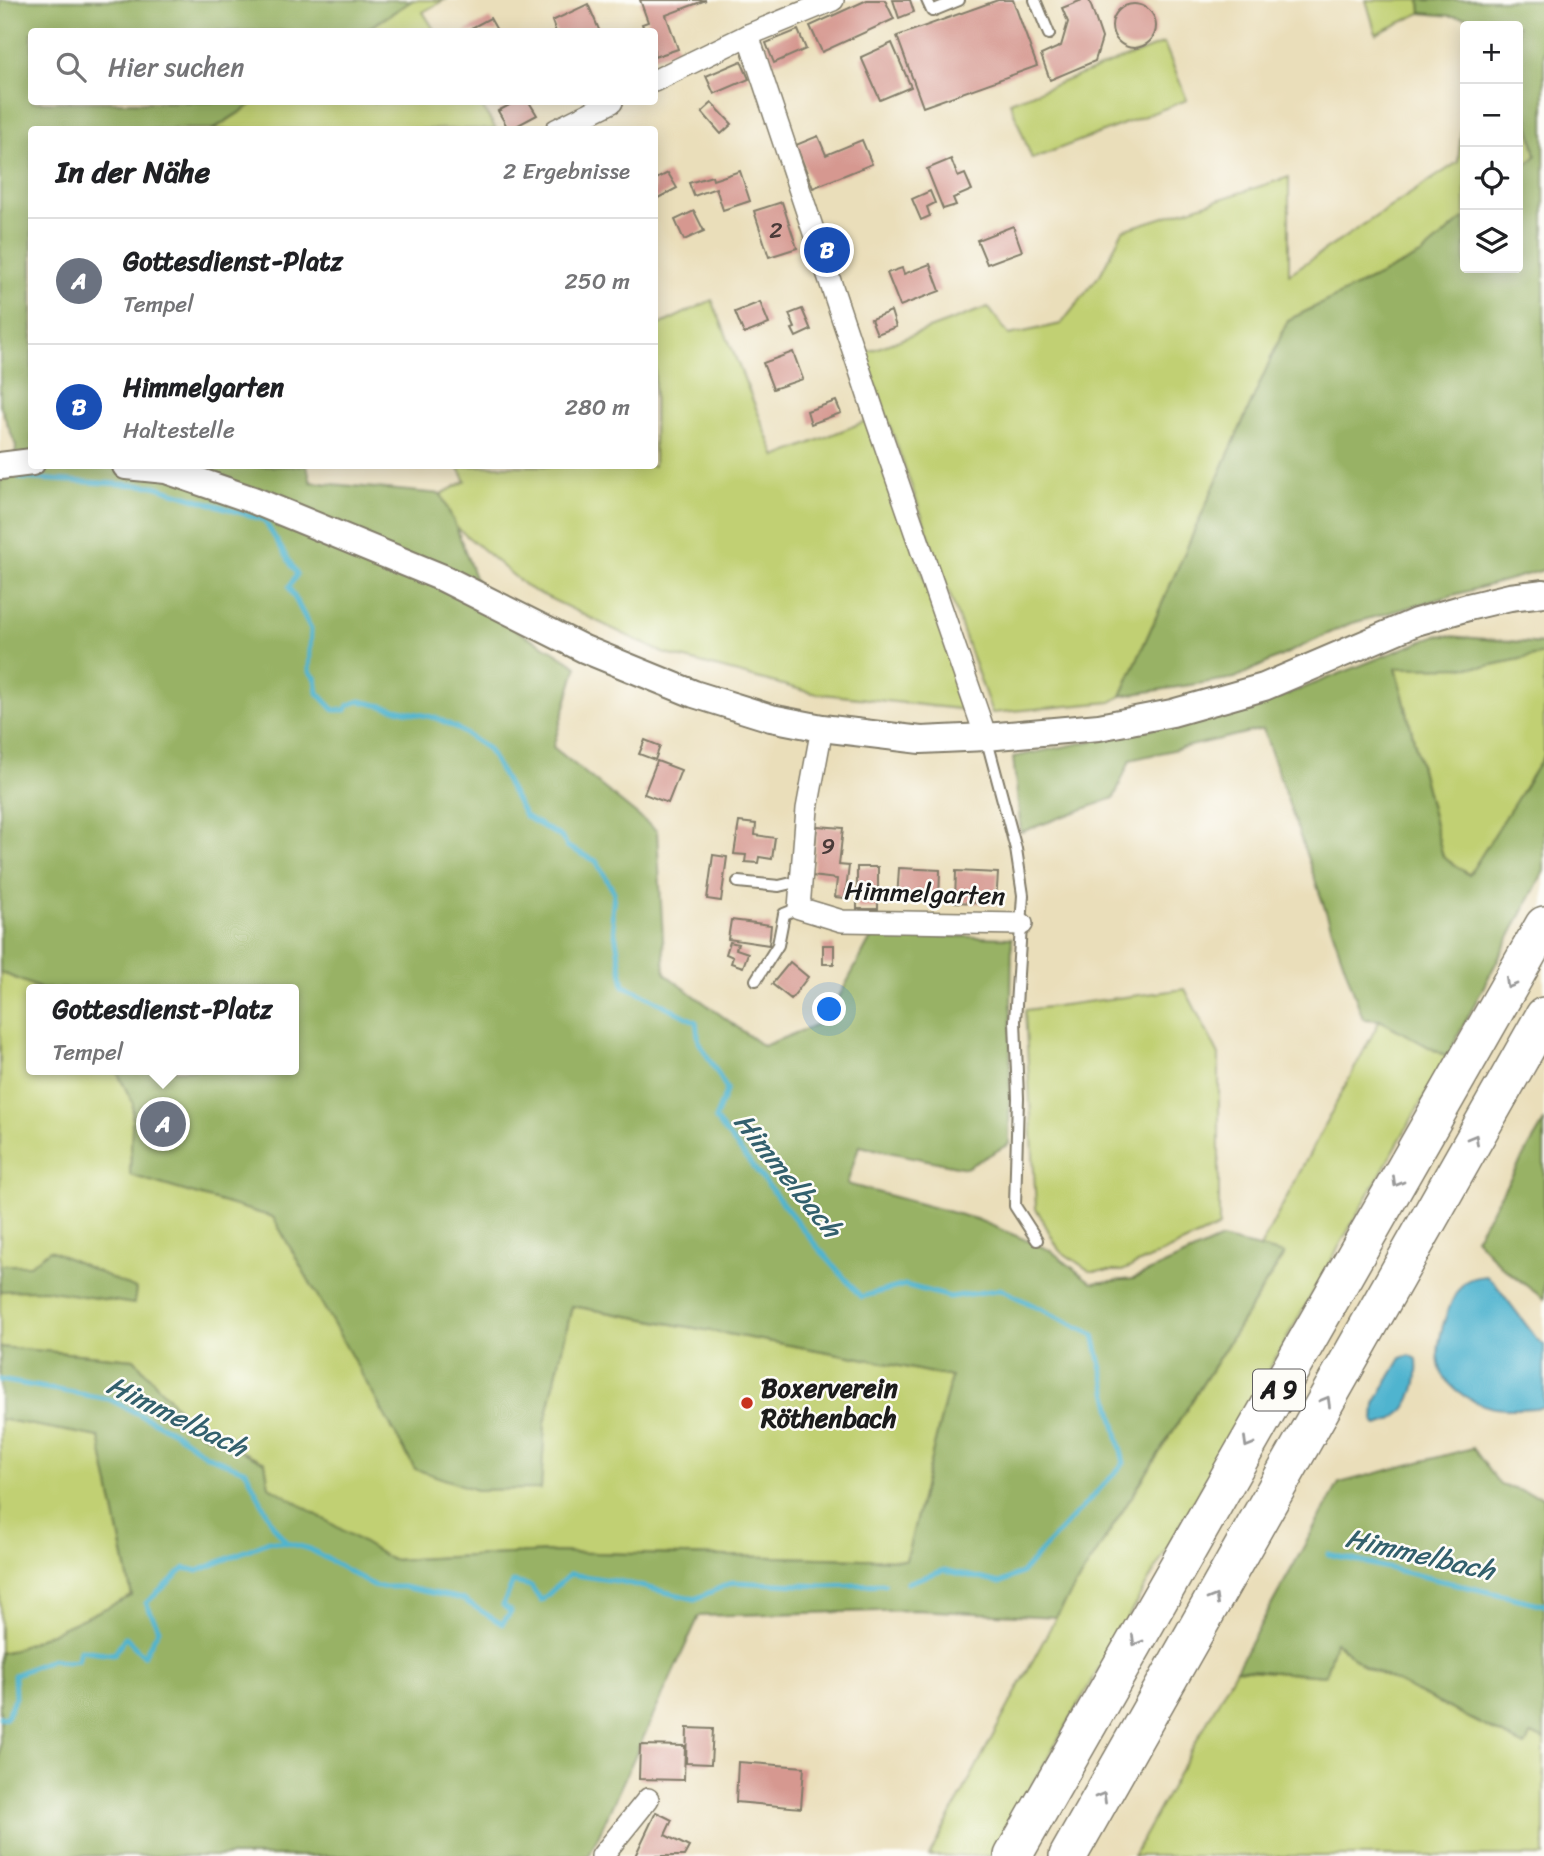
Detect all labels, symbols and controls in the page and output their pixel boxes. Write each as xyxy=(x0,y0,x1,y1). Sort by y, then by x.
map controls xyxy=(1460,21,1523,273)
button: + xyxy=(1460,21,1523,84)
search box xyxy=(28,28,658,105)
text: Hier suchen xyxy=(108,44,244,90)
icon: search xyxy=(52,48,90,86)
button: − xyxy=(1460,84,1523,147)
text: In der Nähe xyxy=(56,145,210,199)
button: locate xyxy=(1460,147,1523,210)
text: 2 Ergebnisse xyxy=(503,151,630,192)
house number: 2 xyxy=(769,210,783,251)
button: layers xyxy=(1460,210,1523,273)
pin: B xyxy=(804,224,850,276)
text: Gottesdienst-Platz xyxy=(123,238,343,284)
text: A xyxy=(71,261,87,302)
text: 250 m xyxy=(564,261,630,302)
text: Tempel xyxy=(123,284,194,325)
text: Himmelgarten xyxy=(123,364,284,410)
text: B xyxy=(72,387,86,428)
text: 280 m xyxy=(565,387,630,428)
text: Haltestelle xyxy=(123,410,235,451)
house number: 9 xyxy=(821,826,835,867)
street label: Himmelgarten xyxy=(844,867,1006,919)
one-way arrow xyxy=(1505,977,1518,990)
popup xyxy=(26,984,299,1075)
text: Gottesdienst-Platz xyxy=(53,986,272,1032)
your location xyxy=(812,992,846,1026)
text: Tempel xyxy=(53,1032,123,1073)
pin: A xyxy=(140,1098,186,1150)
water label: Himmelbach xyxy=(721,1101,856,1251)
one-way arrow xyxy=(1466,1134,1479,1146)
one-way arrow xyxy=(1393,1174,1406,1187)
water label: Himmelbach xyxy=(98,1361,258,1472)
place label: Boxerverein Röthenbach xyxy=(760,1365,898,1441)
road number: A 9 xyxy=(1253,1370,1305,1410)
marker: Boxerverein Röthenbach xyxy=(739,1395,755,1411)
one-way arrow xyxy=(1318,1395,1331,1408)
one-way arrow xyxy=(1243,1436,1256,1449)
water label: Himmelbach xyxy=(1341,1513,1501,1595)
one-way arrow xyxy=(1206,1593,1219,1606)
one-way arrow xyxy=(1131,1634,1144,1646)
one-way arrow xyxy=(1094,1791,1107,1804)

